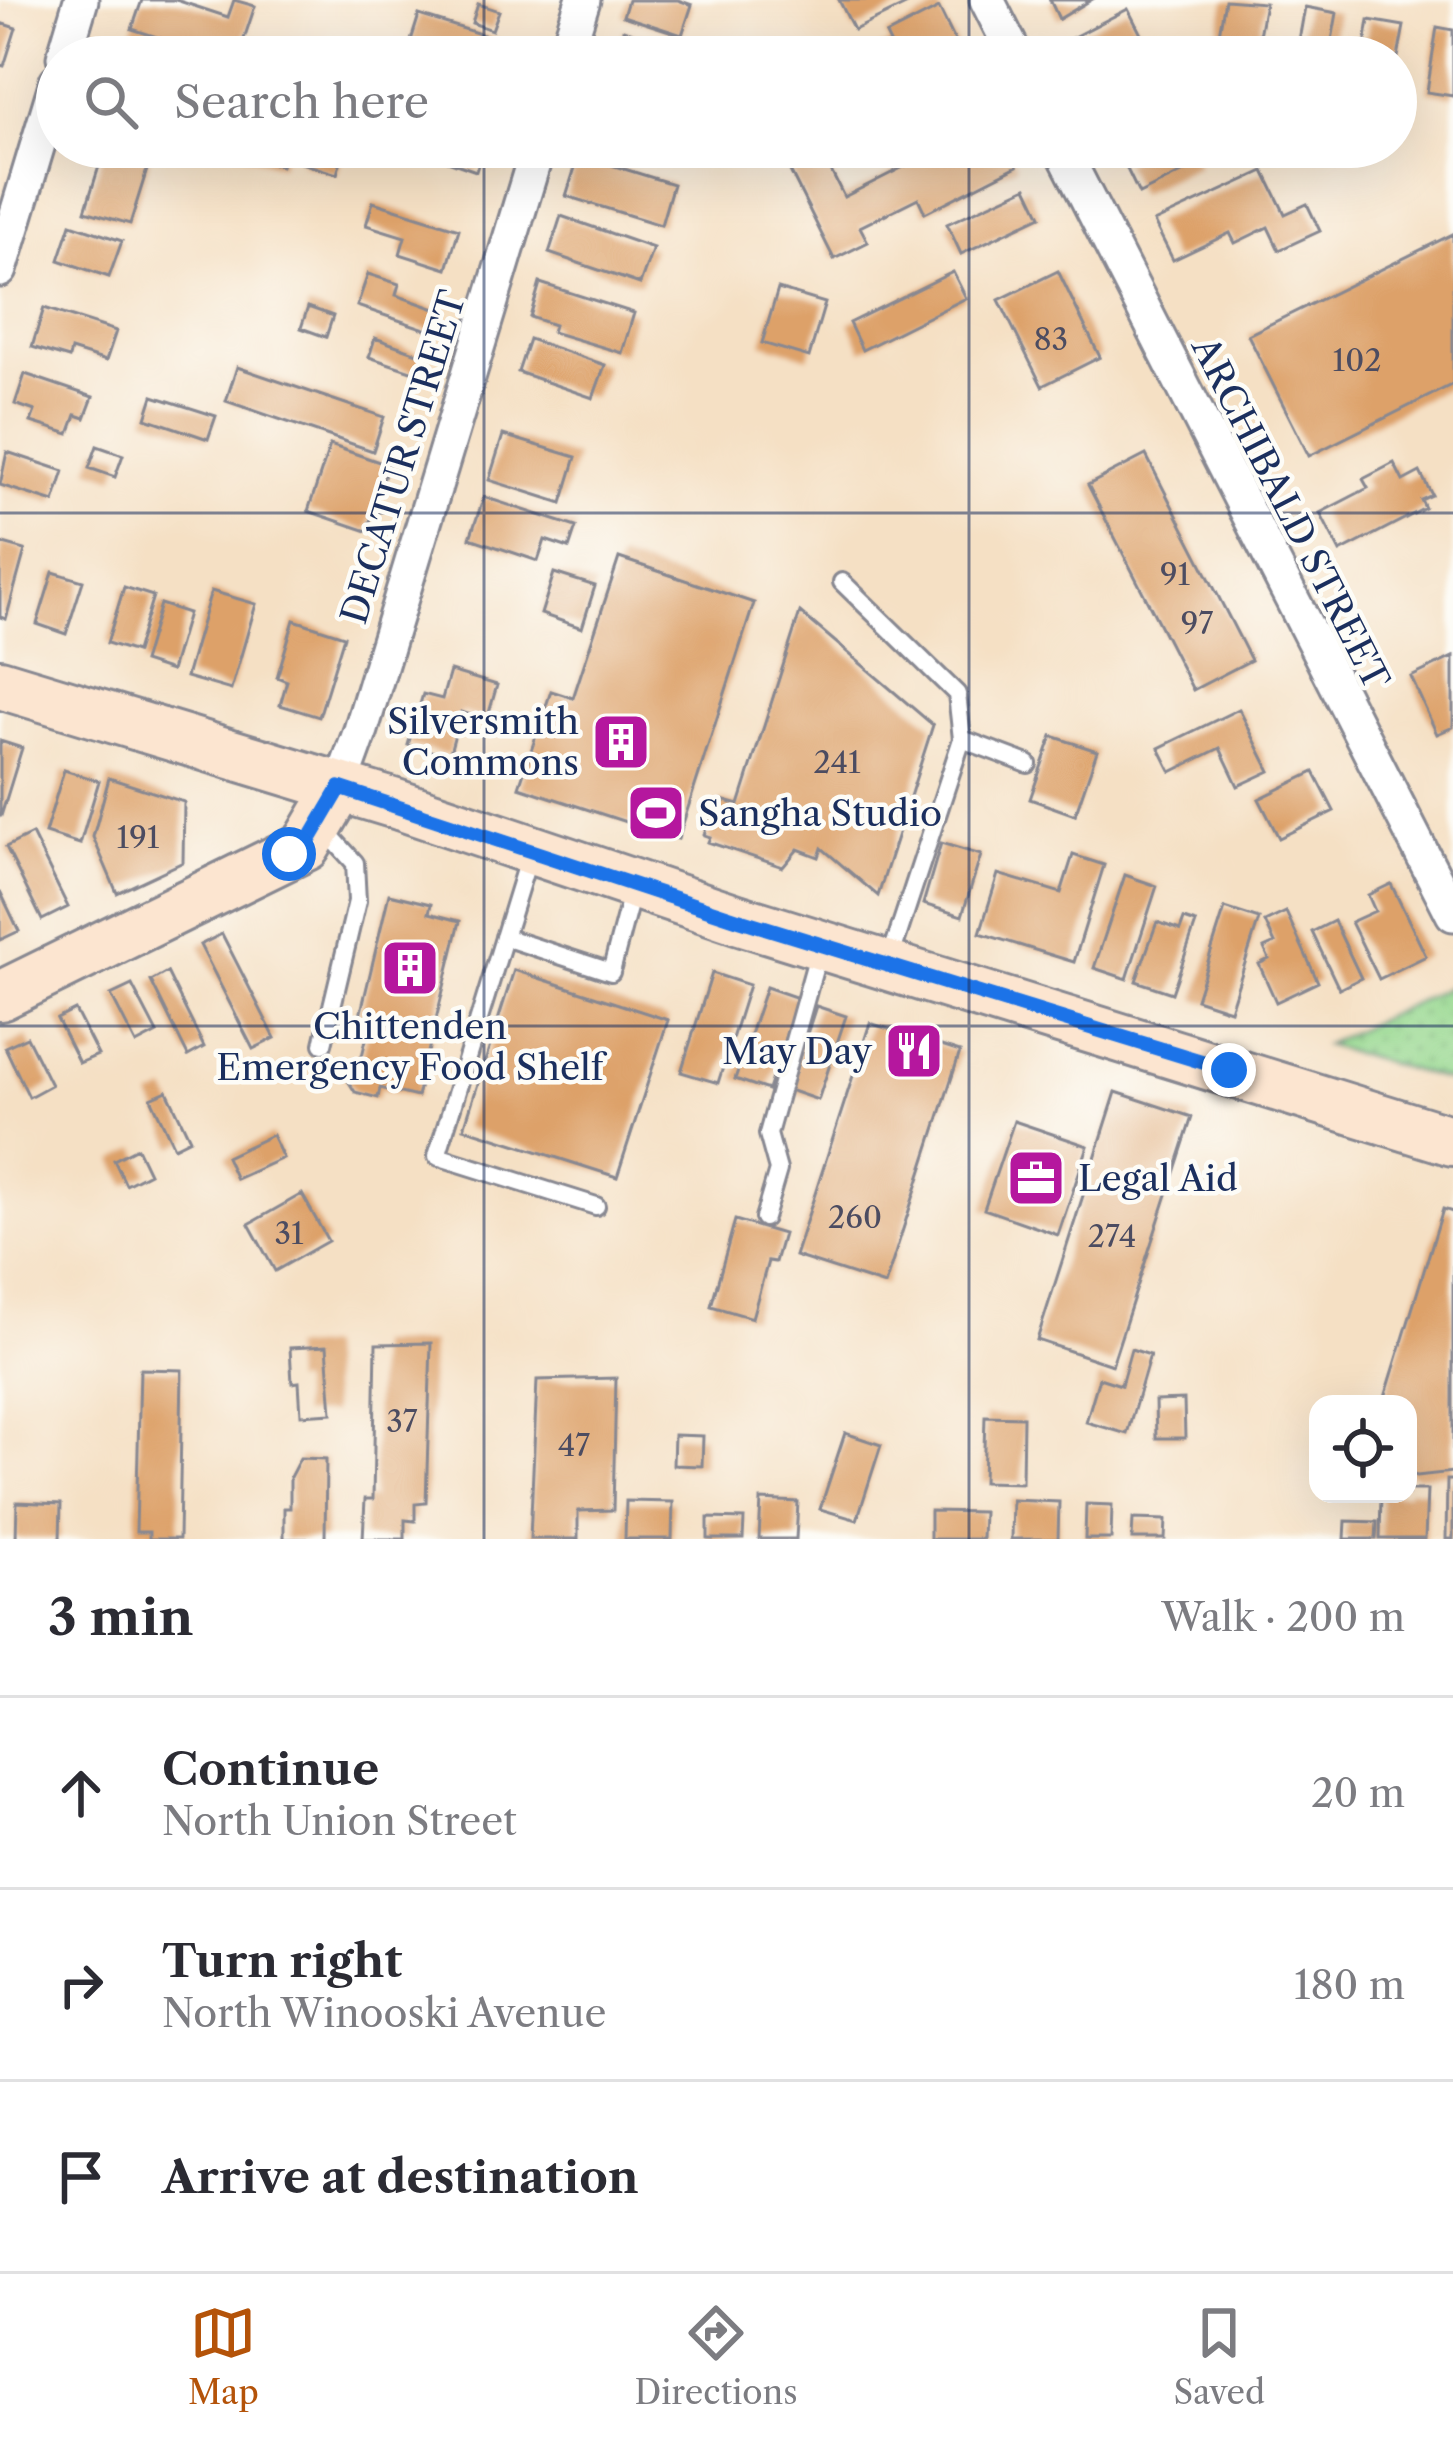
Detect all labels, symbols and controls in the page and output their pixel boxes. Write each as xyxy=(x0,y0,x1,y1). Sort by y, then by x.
search box xyxy=(36,36,1417,168)
icon: search xyxy=(78,69,144,135)
text: Search here xyxy=(174,74,429,130)
street label: DECATUR STREET xyxy=(331,285,475,629)
house number: 83 xyxy=(1034,321,1068,358)
street label: ARCHIBALD STREET xyxy=(1183,329,1399,697)
house number: 102 xyxy=(1333,342,1381,379)
house number: 91 xyxy=(1160,556,1190,593)
house number: 97 xyxy=(1181,605,1213,642)
place label: Silversmith Commons xyxy=(387,699,579,784)
building icon: Silversmith Commons xyxy=(590,711,652,773)
house number: 241 xyxy=(813,744,861,781)
sports icon: Sangha Studio xyxy=(625,782,687,844)
place label: Sangha Studio xyxy=(698,791,942,835)
house number: 191 xyxy=(117,819,160,856)
route start xyxy=(262,827,316,881)
building icon: Chittenden Emergency Food Shelf xyxy=(379,937,441,999)
place label: Chittenden Emergency Food Shelf xyxy=(216,1004,608,1089)
restaurant icon: May Day xyxy=(883,1020,945,1082)
place label: May Day xyxy=(722,1029,873,1073)
route end xyxy=(1202,1043,1256,1097)
office icon: Legal Aid xyxy=(1005,1147,1067,1209)
place label: Legal Aid xyxy=(1078,1156,1238,1200)
house number: 260 xyxy=(828,1199,882,1236)
house number: 31 xyxy=(274,1215,304,1252)
house number: 274 xyxy=(1088,1218,1136,1255)
map controls xyxy=(1309,1395,1417,1503)
button: locate xyxy=(1309,1395,1417,1503)
house number: 37 xyxy=(386,1403,418,1440)
house number: 47 xyxy=(558,1427,590,1464)
text: 3 min xyxy=(48,1586,194,1648)
text: Walk · 200 m xyxy=(1162,1593,1405,1641)
text: Continue xyxy=(162,1741,379,1797)
icon: ahead xyxy=(48,1760,114,1826)
text: 20 m xyxy=(1311,1769,1405,1817)
text: North Union Street xyxy=(162,1797,517,1845)
text: Turn right xyxy=(162,1933,402,1989)
icon: right xyxy=(48,1952,114,2018)
text: 180 m xyxy=(1294,1961,1405,2009)
text: North Winooski Avenue xyxy=(162,1989,606,2037)
icon: arrive xyxy=(48,2144,114,2210)
text: Arrive at destination xyxy=(162,2149,639,2205)
tab: Map xyxy=(188,2300,259,2413)
tab: Directions xyxy=(635,2300,798,2413)
tab: Saved xyxy=(1173,2300,1265,2413)

